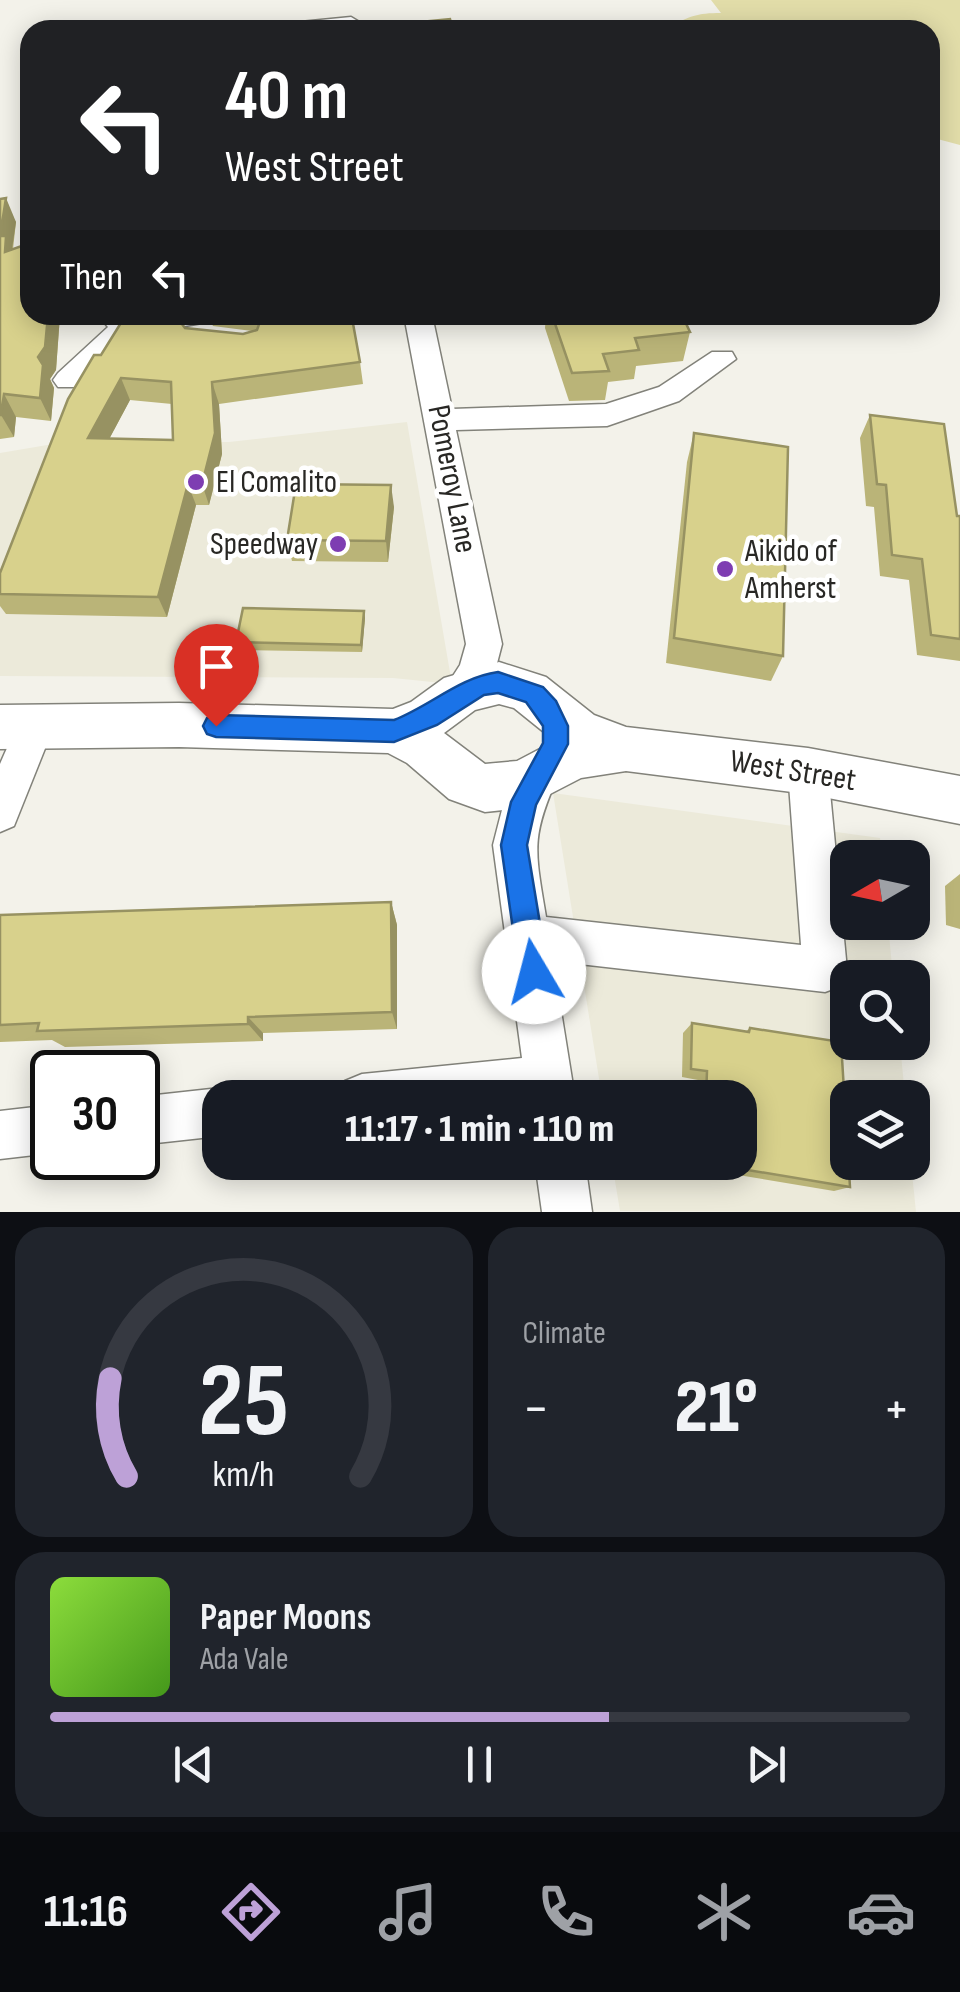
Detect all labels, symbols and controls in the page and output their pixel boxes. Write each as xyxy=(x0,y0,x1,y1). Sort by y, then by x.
text: 40 m xyxy=(225,55,348,139)
icon: left xyxy=(60,60,190,190)
text: West Street xyxy=(225,140,404,195)
icon: left xyxy=(143,250,198,305)
text: Then xyxy=(60,255,123,300)
street label: Pomeroy Lane xyxy=(419,402,485,556)
place label: El Comalito xyxy=(216,463,337,502)
marker: El Comalito xyxy=(185,471,207,493)
place label: Speedway xyxy=(210,525,318,564)
place label: Aikido of Amherst xyxy=(744,532,838,608)
marker: Speedway xyxy=(327,533,349,555)
marker: Aikido of Amherst xyxy=(714,558,736,580)
pin xyxy=(174,624,259,727)
icon: arrive xyxy=(189,639,244,694)
street label: West Street xyxy=(727,742,859,800)
north arrow xyxy=(830,840,930,940)
map controls xyxy=(830,840,930,1180)
position arrow xyxy=(482,920,586,1024)
button: search xyxy=(830,960,930,1060)
speed limit sign: 30 xyxy=(30,1050,160,1180)
button: layers xyxy=(830,1080,930,1180)
text: 11:17 · 1 min · 110 m xyxy=(345,1107,614,1152)
text: Climate xyxy=(523,1314,606,1353)
text: 25 xyxy=(198,1340,289,1465)
text: 21° xyxy=(674,1363,758,1454)
text: − xyxy=(523,1376,549,1443)
text: + xyxy=(883,1376,910,1443)
text: km/h xyxy=(213,1454,275,1497)
text: Paper Moons xyxy=(200,1595,371,1640)
text: Ada Vale xyxy=(200,1640,289,1679)
icon: previous xyxy=(166,1737,221,1792)
icon: pause xyxy=(452,1737,507,1792)
icon: next xyxy=(739,1737,794,1792)
icon: directions xyxy=(216,1877,286,1947)
icon: music xyxy=(373,1877,443,1947)
icon: phone xyxy=(531,1877,601,1947)
icon: climate xyxy=(689,1877,759,1947)
icon: car xyxy=(846,1877,916,1947)
text: 11:16 xyxy=(44,1885,128,1940)

